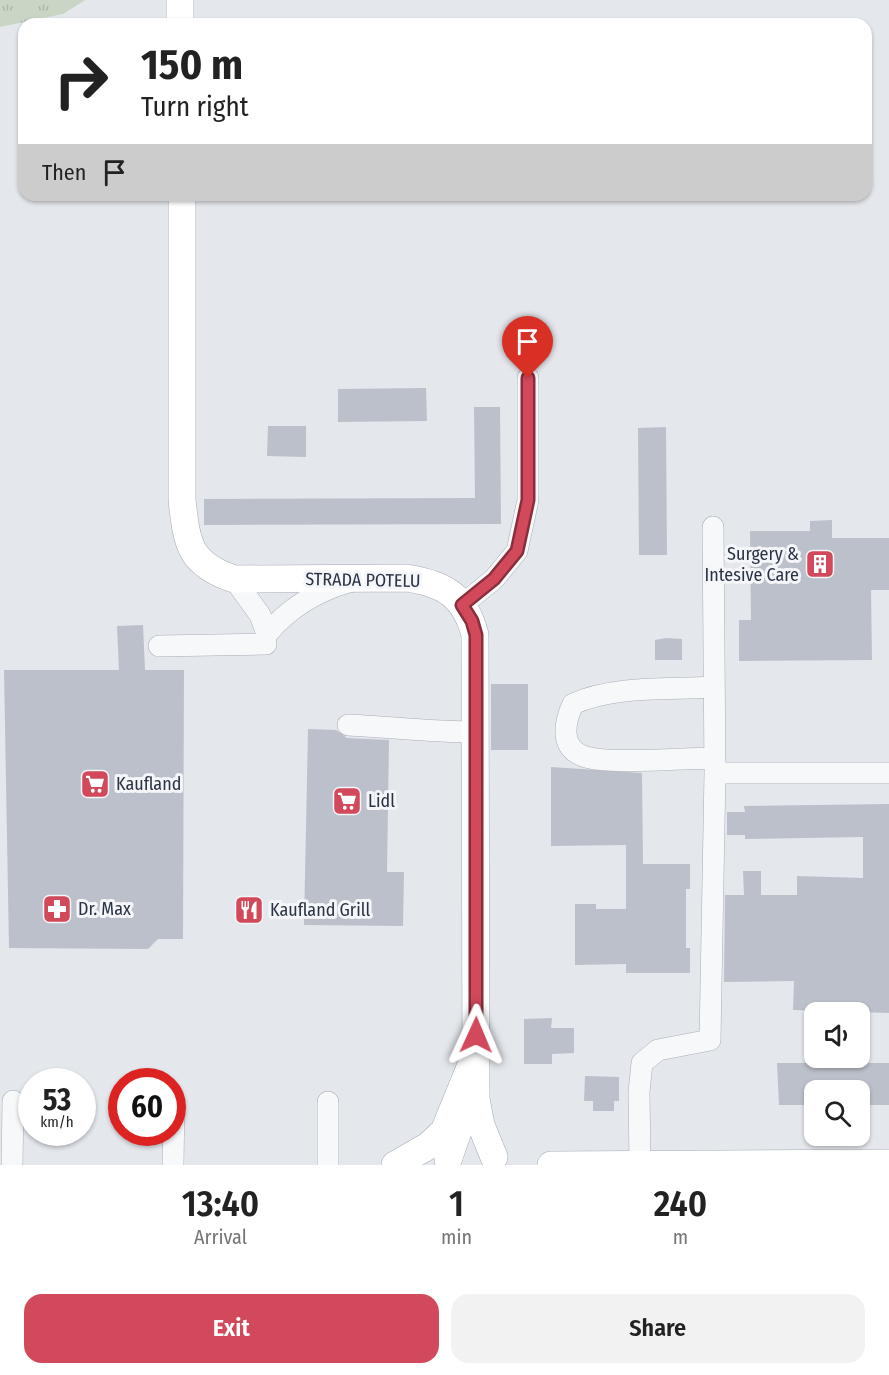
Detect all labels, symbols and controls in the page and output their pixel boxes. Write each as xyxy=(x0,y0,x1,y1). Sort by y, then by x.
text: 150 m xyxy=(141,40,243,90)
icon: right xyxy=(42,42,120,120)
text: Turn right xyxy=(141,91,249,123)
icon: arrive xyxy=(98,156,131,189)
text: Then xyxy=(42,159,86,186)
pin xyxy=(502,316,553,378)
icon: arrive xyxy=(511,325,544,358)
place label: Surgery & Intesive Care xyxy=(705,543,799,586)
building icon: Surgery & Intesive Care xyxy=(804,548,836,580)
street label: STRADA POTELU xyxy=(305,568,421,592)
supermarket icon: Kaufland xyxy=(79,768,111,800)
place label: Kaufland xyxy=(116,773,181,795)
supermarket icon: Lidl xyxy=(331,785,363,817)
place label: Lidl xyxy=(368,790,395,812)
pharmacy icon: Dr. Max xyxy=(41,893,73,925)
restaurant icon: Kaufland Grill xyxy=(233,894,265,926)
place label: Dr. Max xyxy=(78,898,131,920)
place label: Kaufland Grill xyxy=(270,899,370,921)
map controls xyxy=(804,1002,870,1146)
button: sound xyxy=(804,1002,870,1068)
position arrow xyxy=(444,1003,508,1067)
speed limit sign: 60 xyxy=(108,1068,186,1146)
button: search xyxy=(804,1080,870,1146)
text: 53 xyxy=(43,1082,71,1118)
text: km/h xyxy=(40,1113,74,1131)
text: 13:40 xyxy=(182,1182,259,1226)
text: 1 xyxy=(449,1182,464,1226)
text: 240 xyxy=(654,1182,707,1226)
text: Arrival xyxy=(194,1225,247,1249)
text: min xyxy=(441,1225,472,1249)
text: m xyxy=(673,1225,688,1249)
button: Exit xyxy=(24,1294,439,1363)
button: Share xyxy=(451,1294,865,1363)

